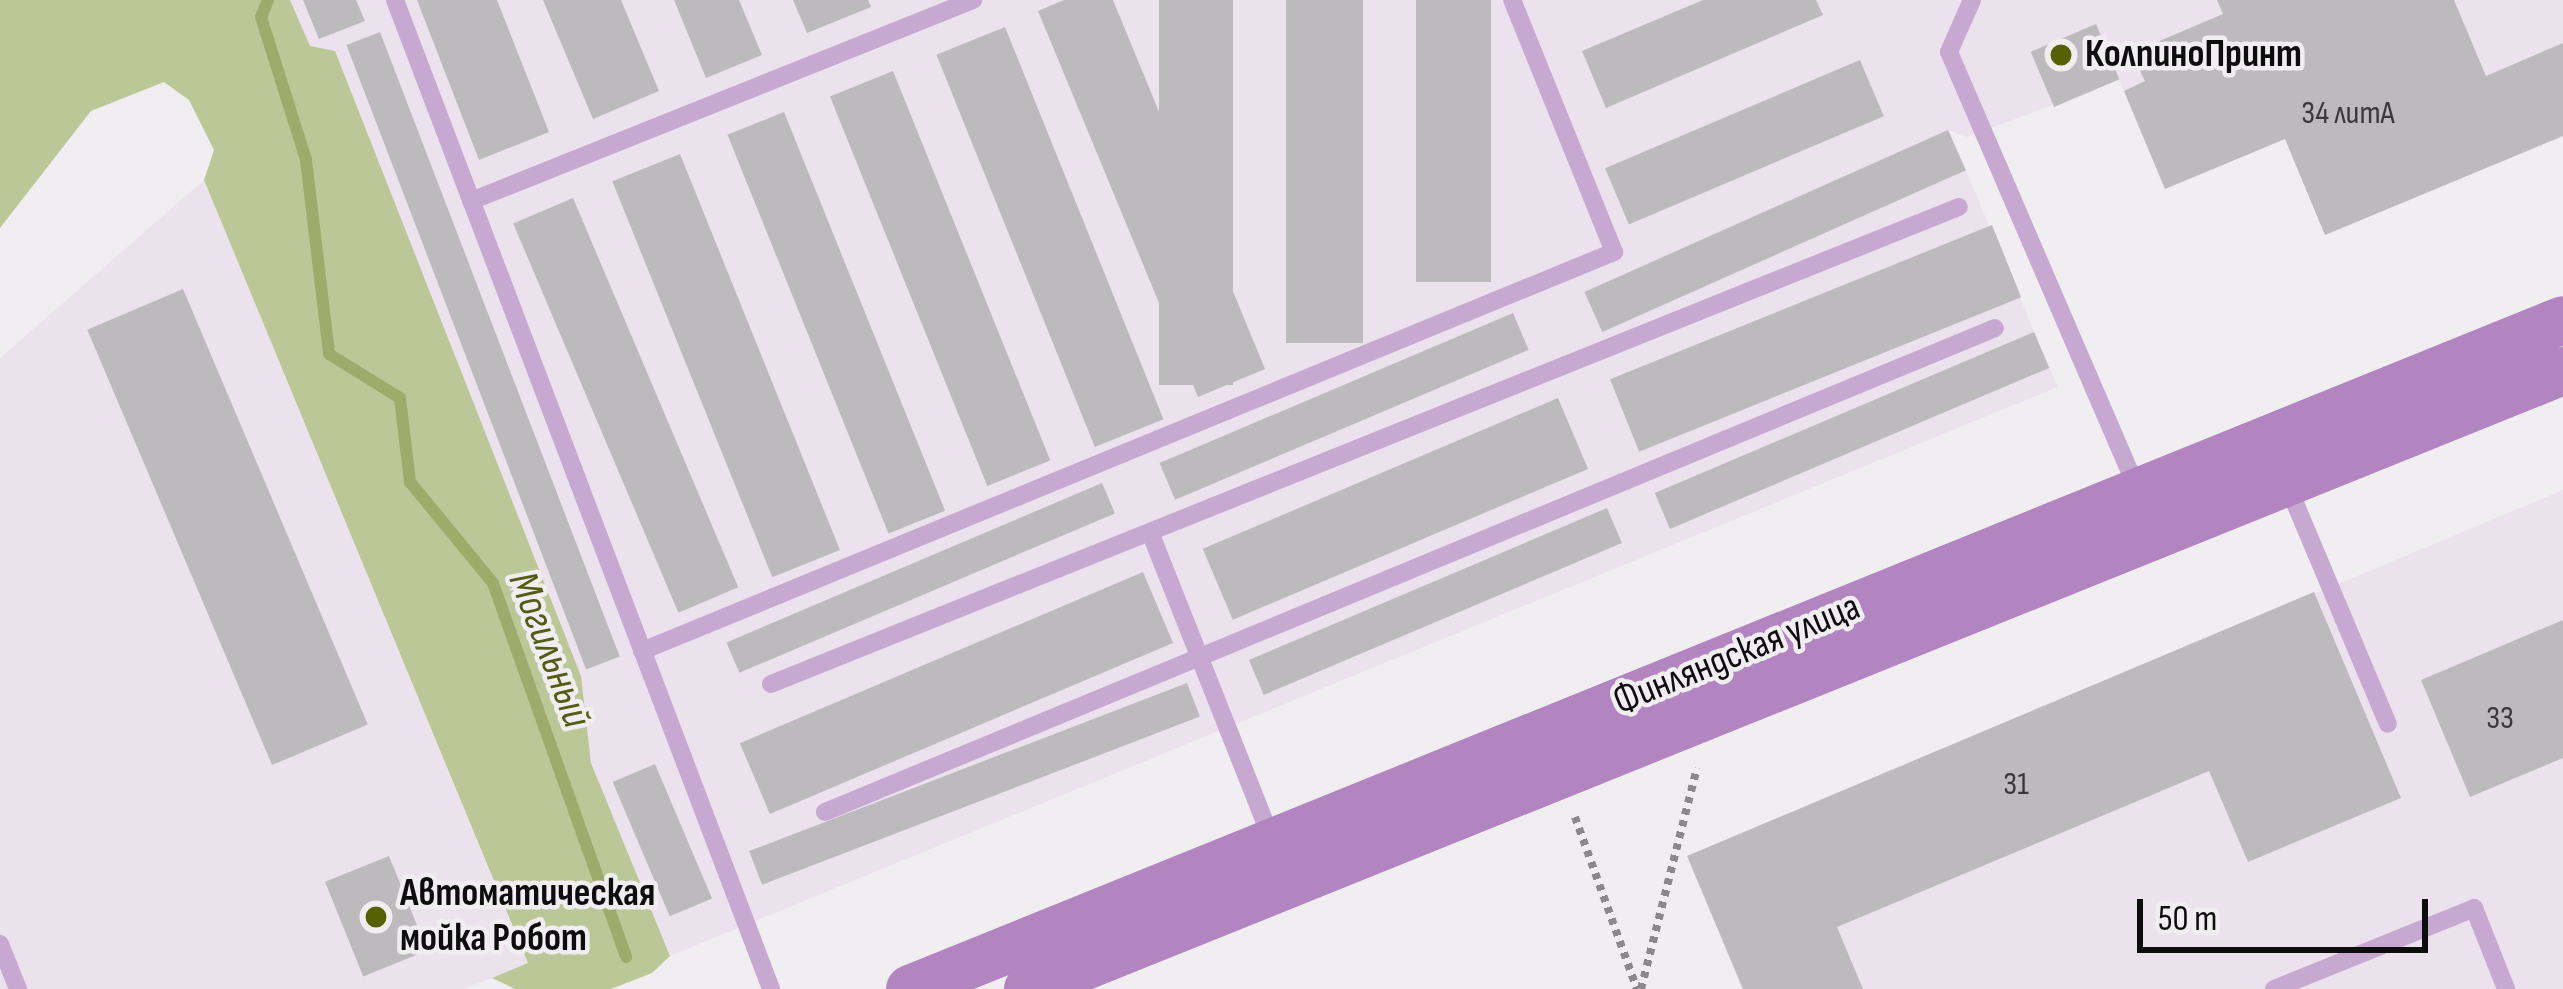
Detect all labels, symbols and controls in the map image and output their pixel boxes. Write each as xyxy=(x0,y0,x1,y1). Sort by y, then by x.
place label: КолпиноПринт xyxy=(2085,32,2302,78)
marker: КолпиноПринт xyxy=(2048,42,2074,68)
house number: 34 литА xyxy=(2301,94,2395,134)
water label: Могильный xyxy=(496,565,602,735)
street label: Финляндская улица xyxy=(1607,584,1867,726)
house number: 33 xyxy=(2486,699,2514,739)
house number: 31 xyxy=(2003,765,2029,805)
place label: Автоматическая мойка Робот xyxy=(400,872,655,963)
scale bar xyxy=(2143,875,2434,949)
text: 50 m xyxy=(2158,898,2217,941)
marker: Автоматическая мойка Робот xyxy=(363,904,389,930)

